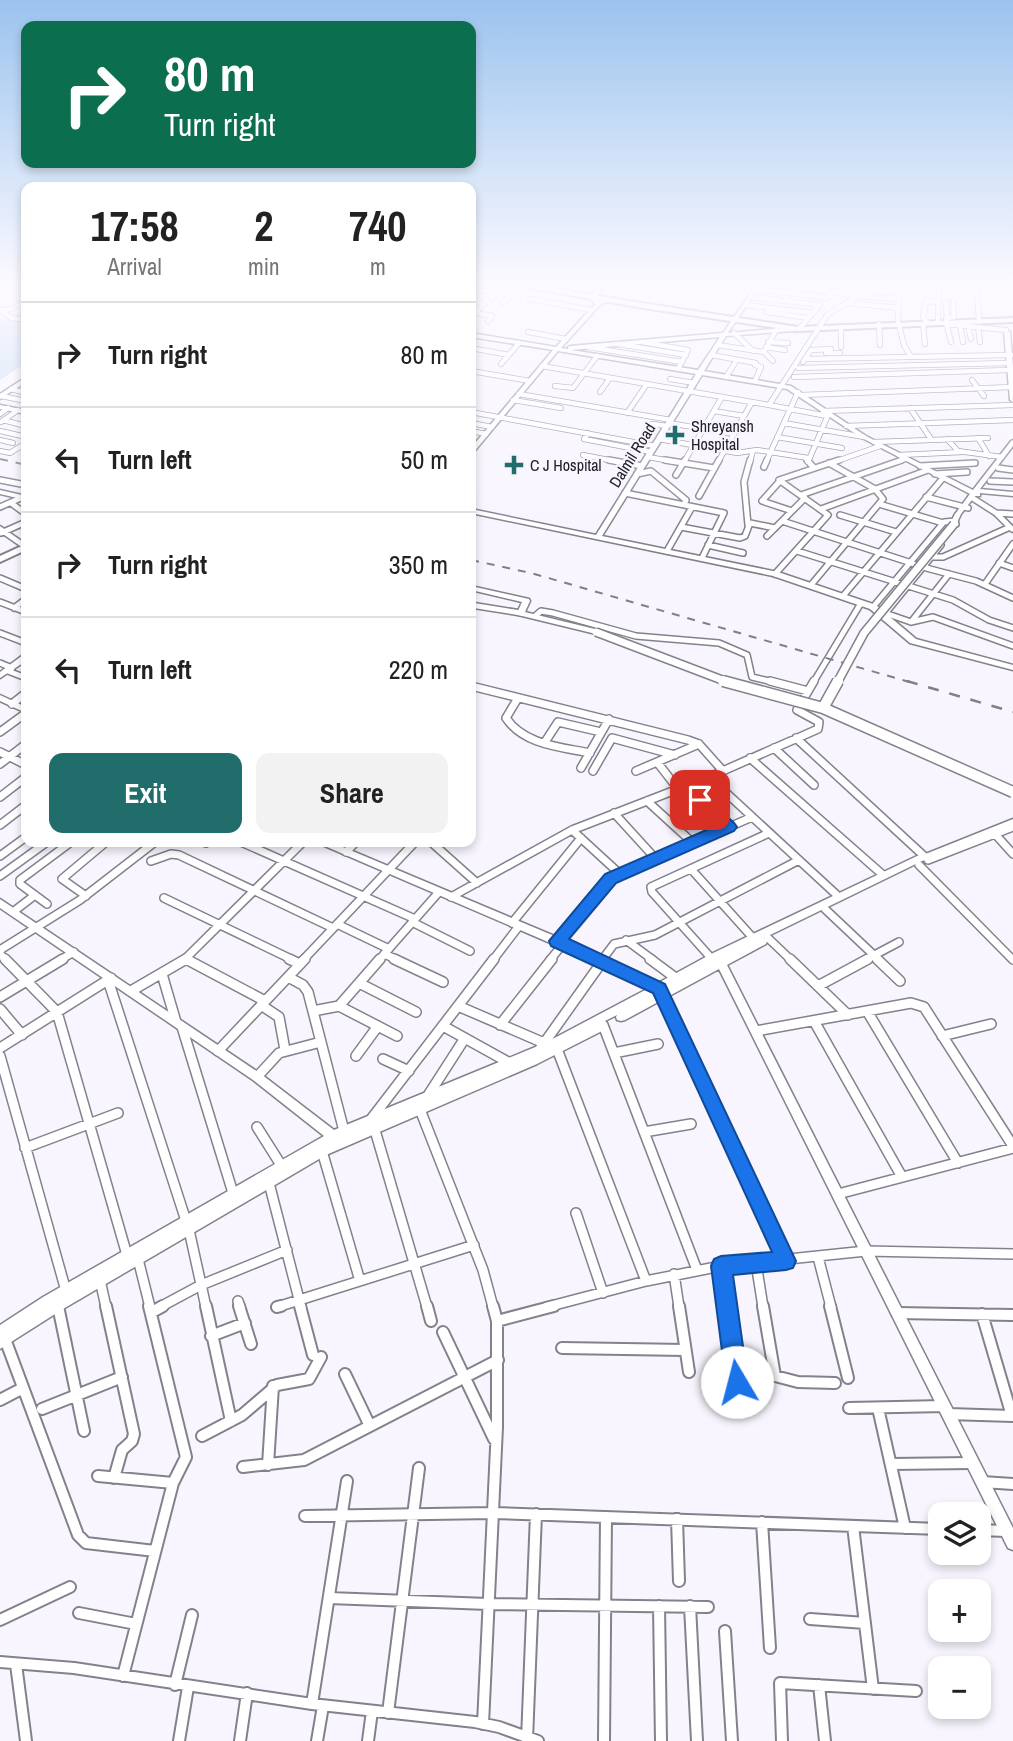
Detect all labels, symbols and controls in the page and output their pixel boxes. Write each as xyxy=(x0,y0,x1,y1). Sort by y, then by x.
text: 80 m xyxy=(164,40,256,106)
icon: right xyxy=(49,49,140,140)
text: Turn right xyxy=(164,103,276,146)
text: 17:58 xyxy=(91,198,179,254)
text: 2 xyxy=(254,198,273,254)
text: 740 xyxy=(349,198,407,254)
text: Arrival xyxy=(107,251,162,282)
text: min xyxy=(248,251,280,282)
text: m xyxy=(370,251,386,282)
icon: right xyxy=(49,336,87,374)
text: Turn right xyxy=(108,337,207,372)
text: 80 m xyxy=(401,337,448,372)
place label: Shreyansh Hospital xyxy=(691,415,754,455)
street label: Dalmil Road xyxy=(604,419,660,491)
marker: Shreyansh Hospital xyxy=(665,425,685,445)
icon: left xyxy=(49,441,87,479)
text: Turn left xyxy=(108,442,192,477)
text: 50 m xyxy=(401,442,448,477)
place label: C J Hospital xyxy=(530,454,602,476)
marker: C J Hospital xyxy=(504,455,524,475)
icon: right xyxy=(49,546,87,584)
text: Turn right xyxy=(108,547,207,582)
text: 350 m xyxy=(389,547,448,582)
icon: left xyxy=(49,651,87,689)
text: Turn left xyxy=(108,652,192,687)
text: 220 m xyxy=(389,652,448,687)
button: Exit xyxy=(49,753,242,833)
button: Share xyxy=(256,753,448,833)
pin xyxy=(670,770,730,830)
icon: arrive xyxy=(681,781,719,819)
position arrow xyxy=(700,1345,774,1419)
map controls xyxy=(928,1502,991,1719)
button: layers xyxy=(928,1502,991,1565)
button: + xyxy=(928,1579,991,1642)
button: − xyxy=(928,1656,991,1719)

